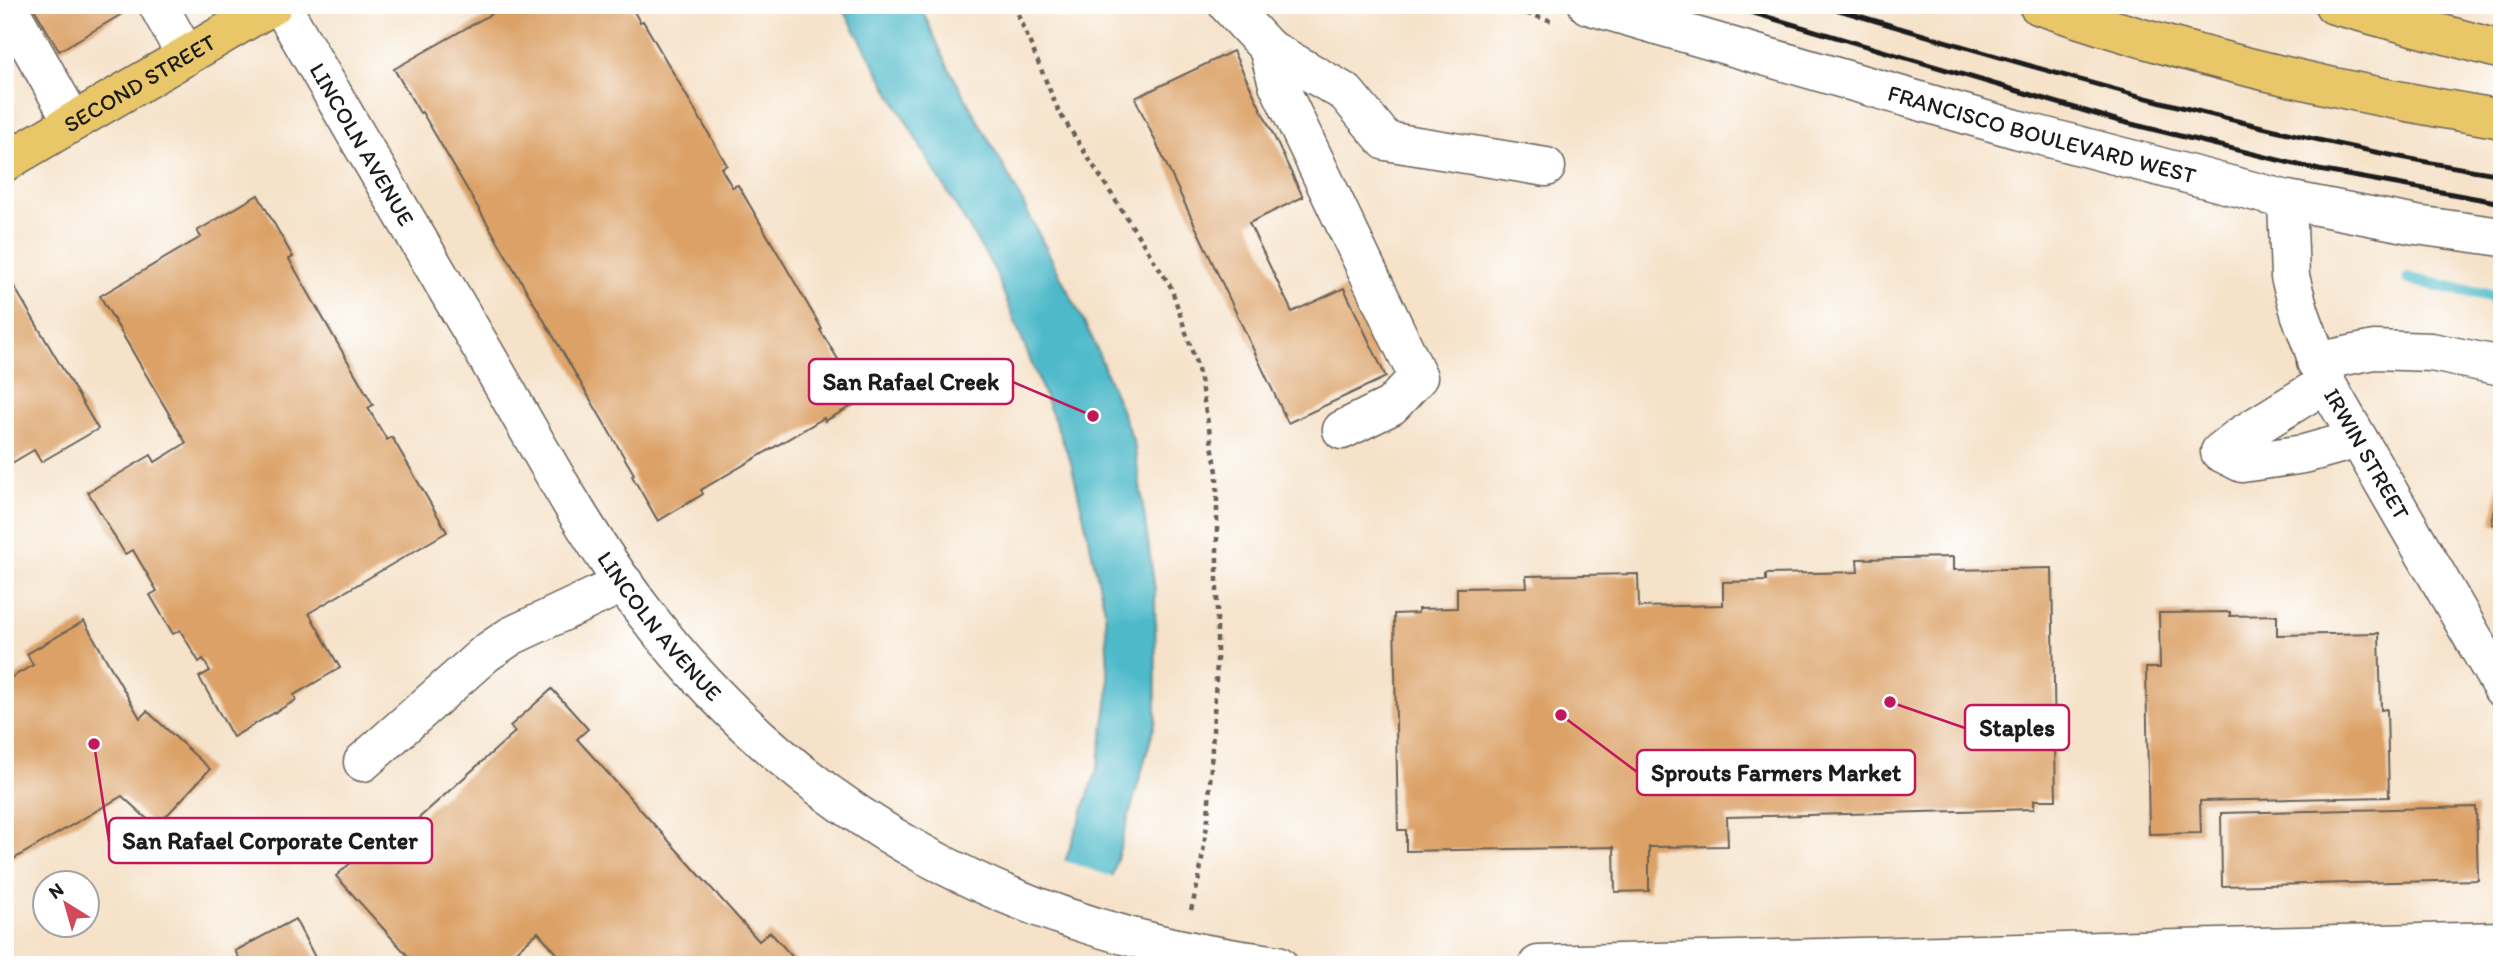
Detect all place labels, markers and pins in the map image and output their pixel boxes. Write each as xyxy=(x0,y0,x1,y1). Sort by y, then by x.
callout: San Rafael Creek xyxy=(809,359,1013,404)
callout: Staples xyxy=(1965,705,2069,750)
callout: Sprouts Farmers Market xyxy=(1637,750,1915,795)
callout: San Rafael Corporate Center xyxy=(109,818,432,863)

